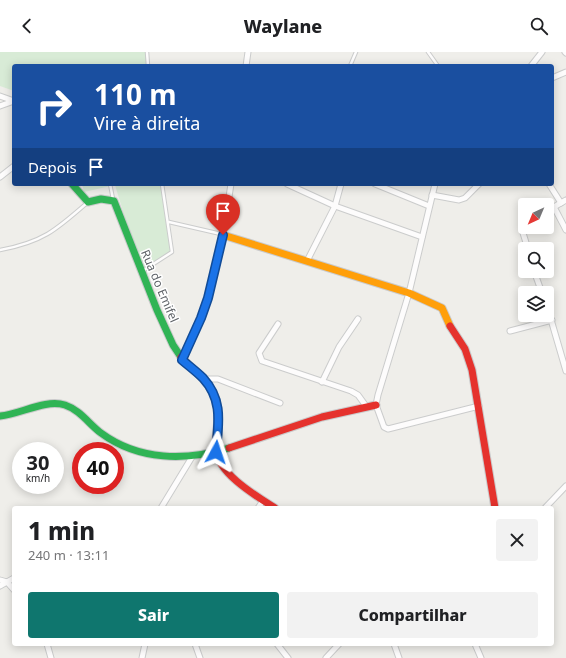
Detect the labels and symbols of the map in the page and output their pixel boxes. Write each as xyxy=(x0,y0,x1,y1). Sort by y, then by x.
pin xyxy=(206,194,240,235)
north arrow xyxy=(518,198,554,234)
street label: Rua do Emifel xyxy=(137,247,183,325)
position arrow xyxy=(195,431,237,473)
speed limit sign: 40 xyxy=(72,442,124,494)

